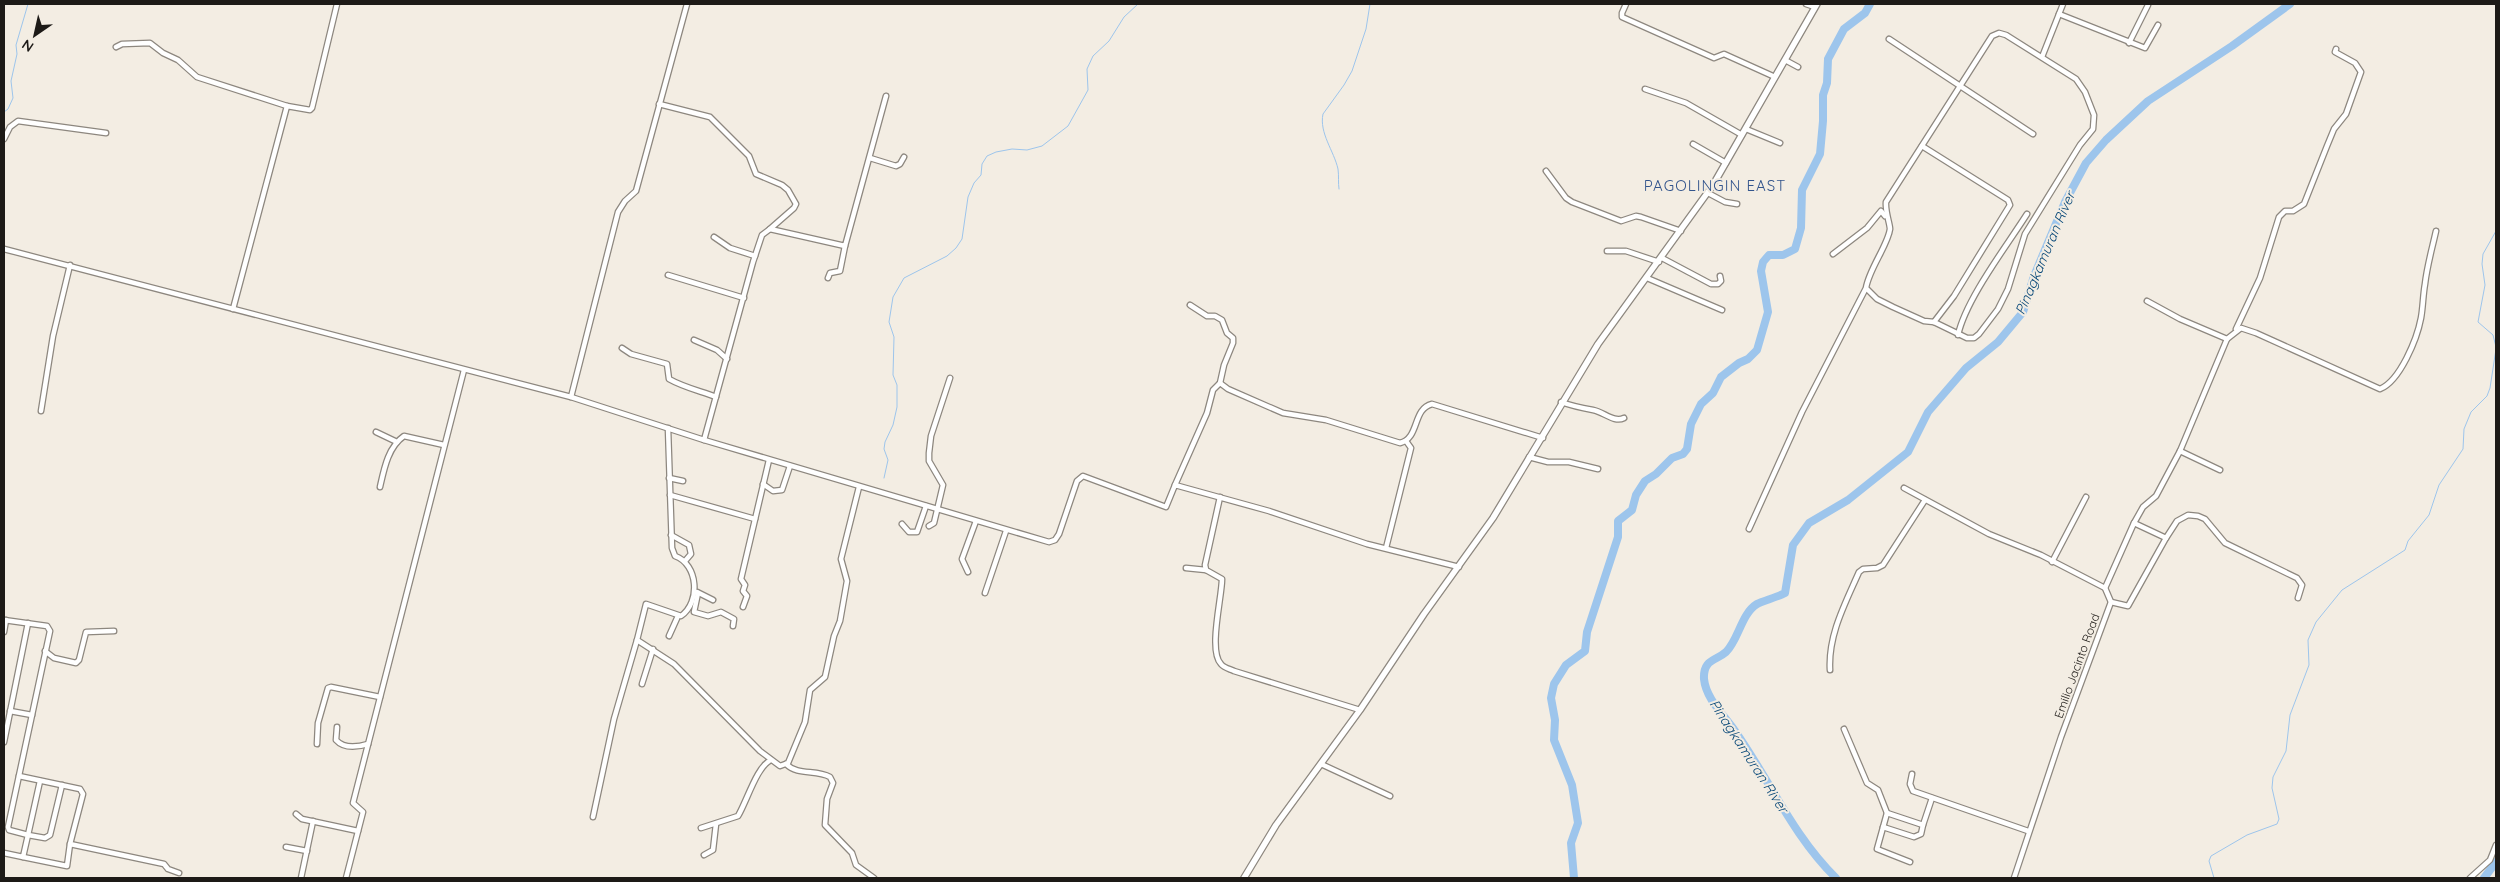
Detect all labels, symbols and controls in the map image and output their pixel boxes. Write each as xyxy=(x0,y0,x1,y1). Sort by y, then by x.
north arrow xyxy=(10,10,60,60)
text: N xyxy=(18,35,37,56)
district label: PAGOLINGIN EAST xyxy=(1644,176,1786,195)
water label: Pinagkamuran River xyxy=(2011,187,2080,317)
street label: Emilio Jacinto Road xyxy=(2051,611,2102,720)
water label: Pinagkamuran River xyxy=(1706,696,1793,818)

